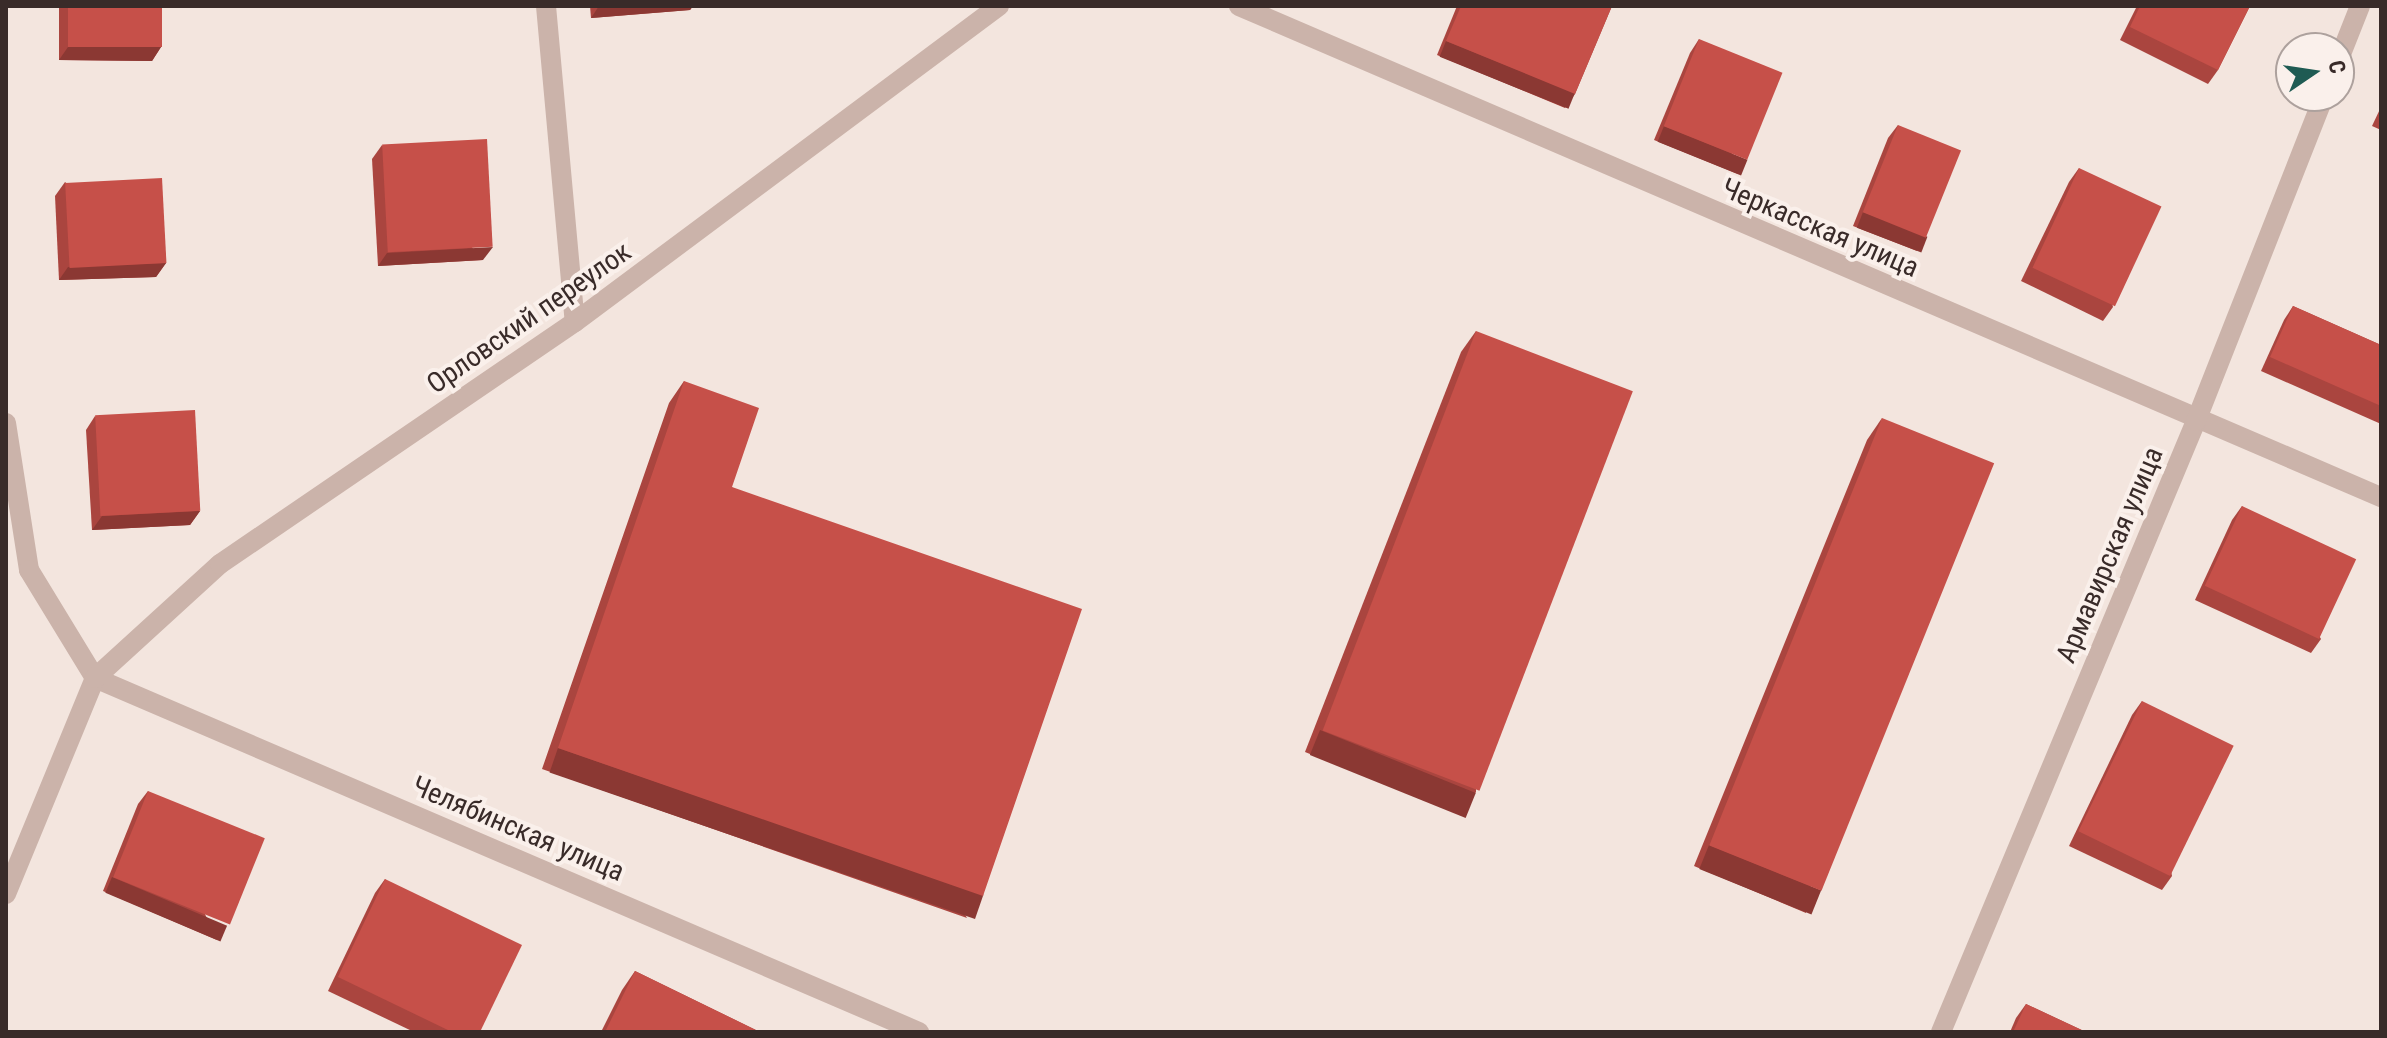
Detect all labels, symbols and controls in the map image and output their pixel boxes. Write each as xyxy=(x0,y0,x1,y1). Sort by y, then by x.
north arrow xyxy=(2275,32,2355,112)
text: С xyxy=(2323,58,2351,76)
street label: Черкасская улица xyxy=(1716,171,1924,285)
street label: Орловский переулок xyxy=(421,235,637,401)
street label: Армавирская улица xyxy=(2049,442,2171,668)
street label: Челябинская улица xyxy=(407,769,629,889)

